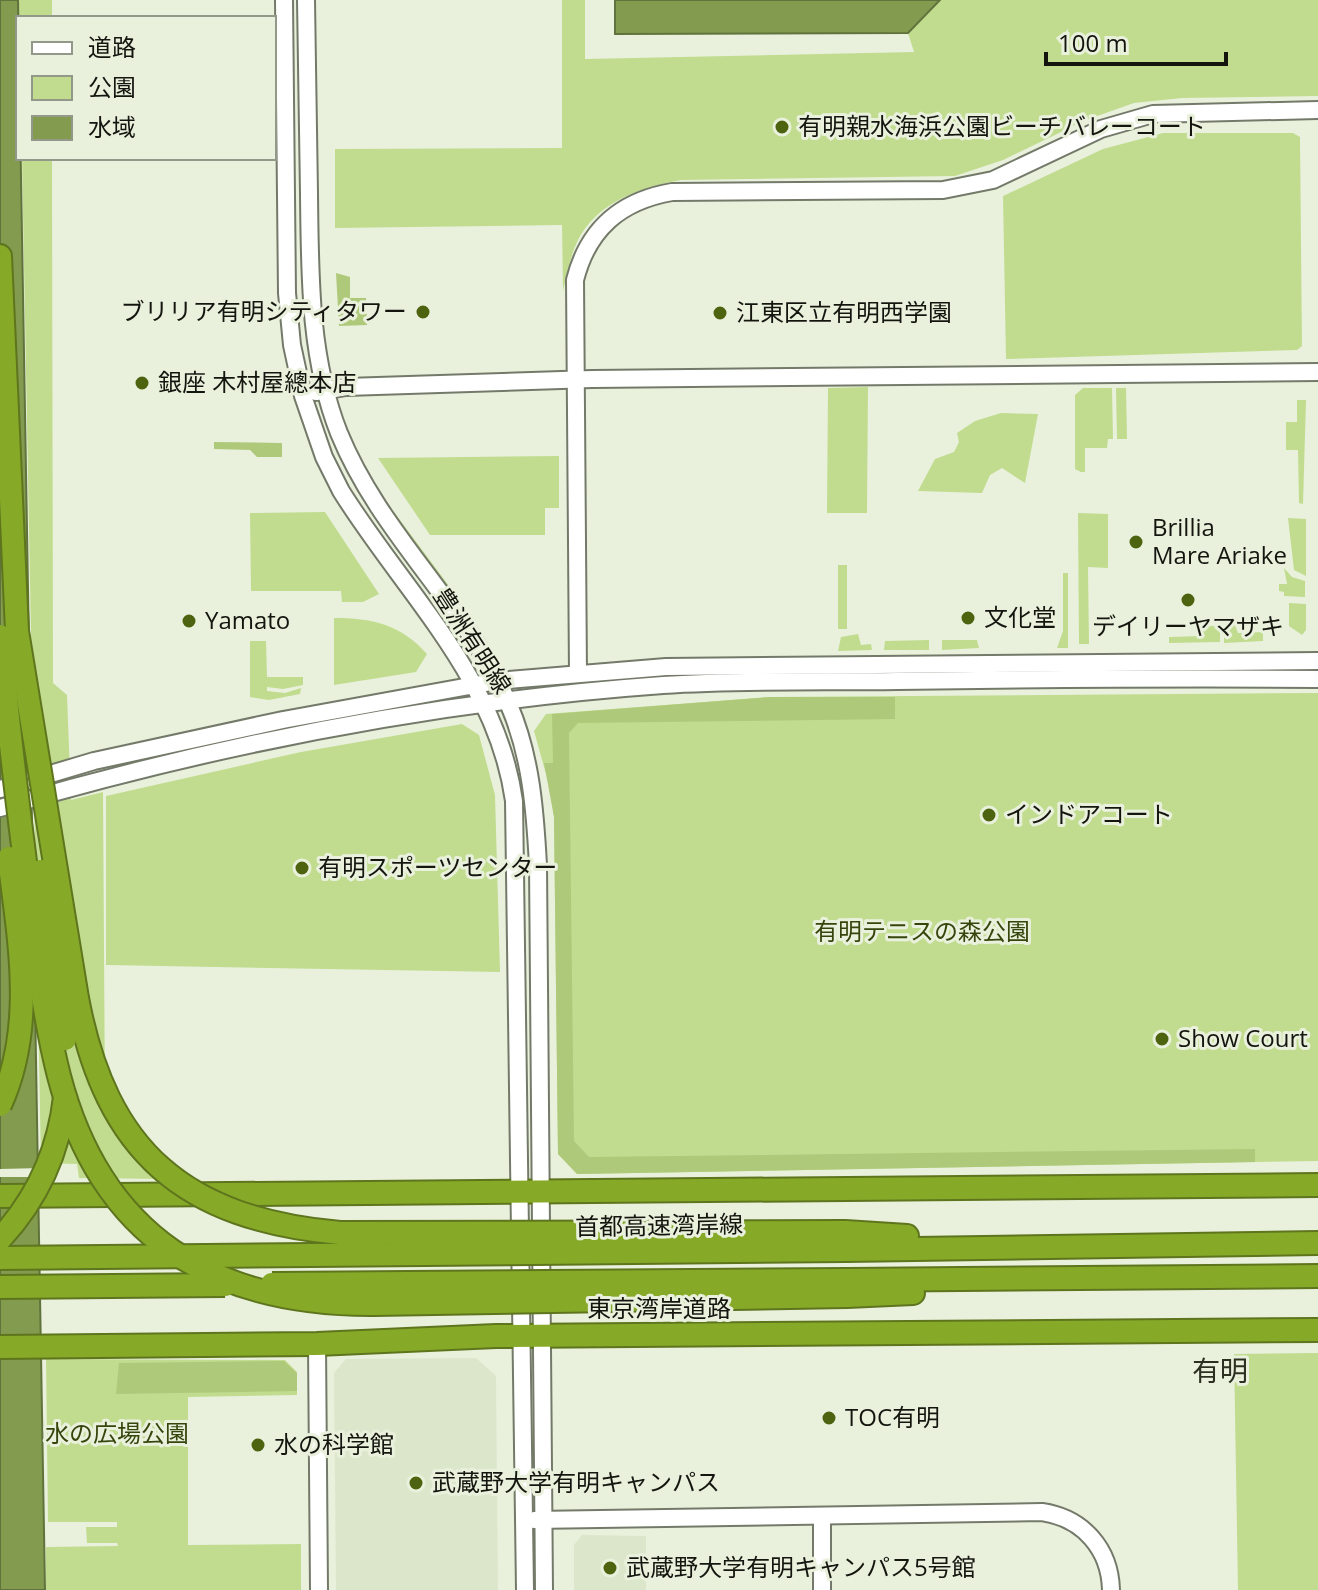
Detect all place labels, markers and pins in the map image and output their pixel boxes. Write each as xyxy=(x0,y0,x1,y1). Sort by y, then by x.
place label: 有明親水海浜公園ビーチバレーコート xyxy=(798,109,1206,142)
marker: 有明親水海浜公園ビーチバレーコート xyxy=(773,118,791,136)
place label: ブリリア有明シティタワー xyxy=(120,294,407,327)
place label: 江東区立有明西学園 xyxy=(736,295,952,328)
marker: ブリリア有明シティタワー xyxy=(414,303,432,321)
marker: 江東区立有明西学園 xyxy=(711,304,729,322)
place label: 銀座 木村屋總本店 xyxy=(158,365,356,398)
marker: 銀座 木村屋總本店 xyxy=(133,374,151,392)
place label: Brillia Mare Ariake xyxy=(1152,510,1287,571)
marker: Brillia Mare Ariake xyxy=(1127,533,1145,551)
marker: デイリーヤマザキ xyxy=(1179,591,1197,609)
place label: 文化堂 xyxy=(984,600,1056,633)
place label: Yamato xyxy=(205,603,290,636)
marker: 文化堂 xyxy=(959,609,977,627)
place label: デイリーヤマザキ xyxy=(1092,609,1284,642)
marker: Yamato xyxy=(180,612,198,630)
place label: インドアコート xyxy=(1005,797,1173,830)
marker: インドアコート xyxy=(980,806,998,824)
place label: 有明スポーツセンター xyxy=(318,850,558,883)
marker: 有明スポーツセンター xyxy=(293,859,311,877)
place label: Show Court xyxy=(1178,1021,1308,1054)
marker: Show Court xyxy=(1153,1030,1171,1048)
place label: TOC有明 xyxy=(845,1400,940,1433)
marker: TOC有明 xyxy=(820,1409,838,1427)
place label: 水の科学館 xyxy=(274,1427,394,1460)
marker: 水の科学館 xyxy=(249,1436,267,1454)
place label: 武蔵野大学有明キャンパス xyxy=(432,1465,720,1498)
marker: 武蔵野大学有明キャンパス xyxy=(407,1474,425,1492)
place label: 武蔵野大学有明キャンパス5号館 xyxy=(626,1550,976,1583)
marker: 武蔵野大学有明キャンパス5号館 xyxy=(601,1559,619,1577)

